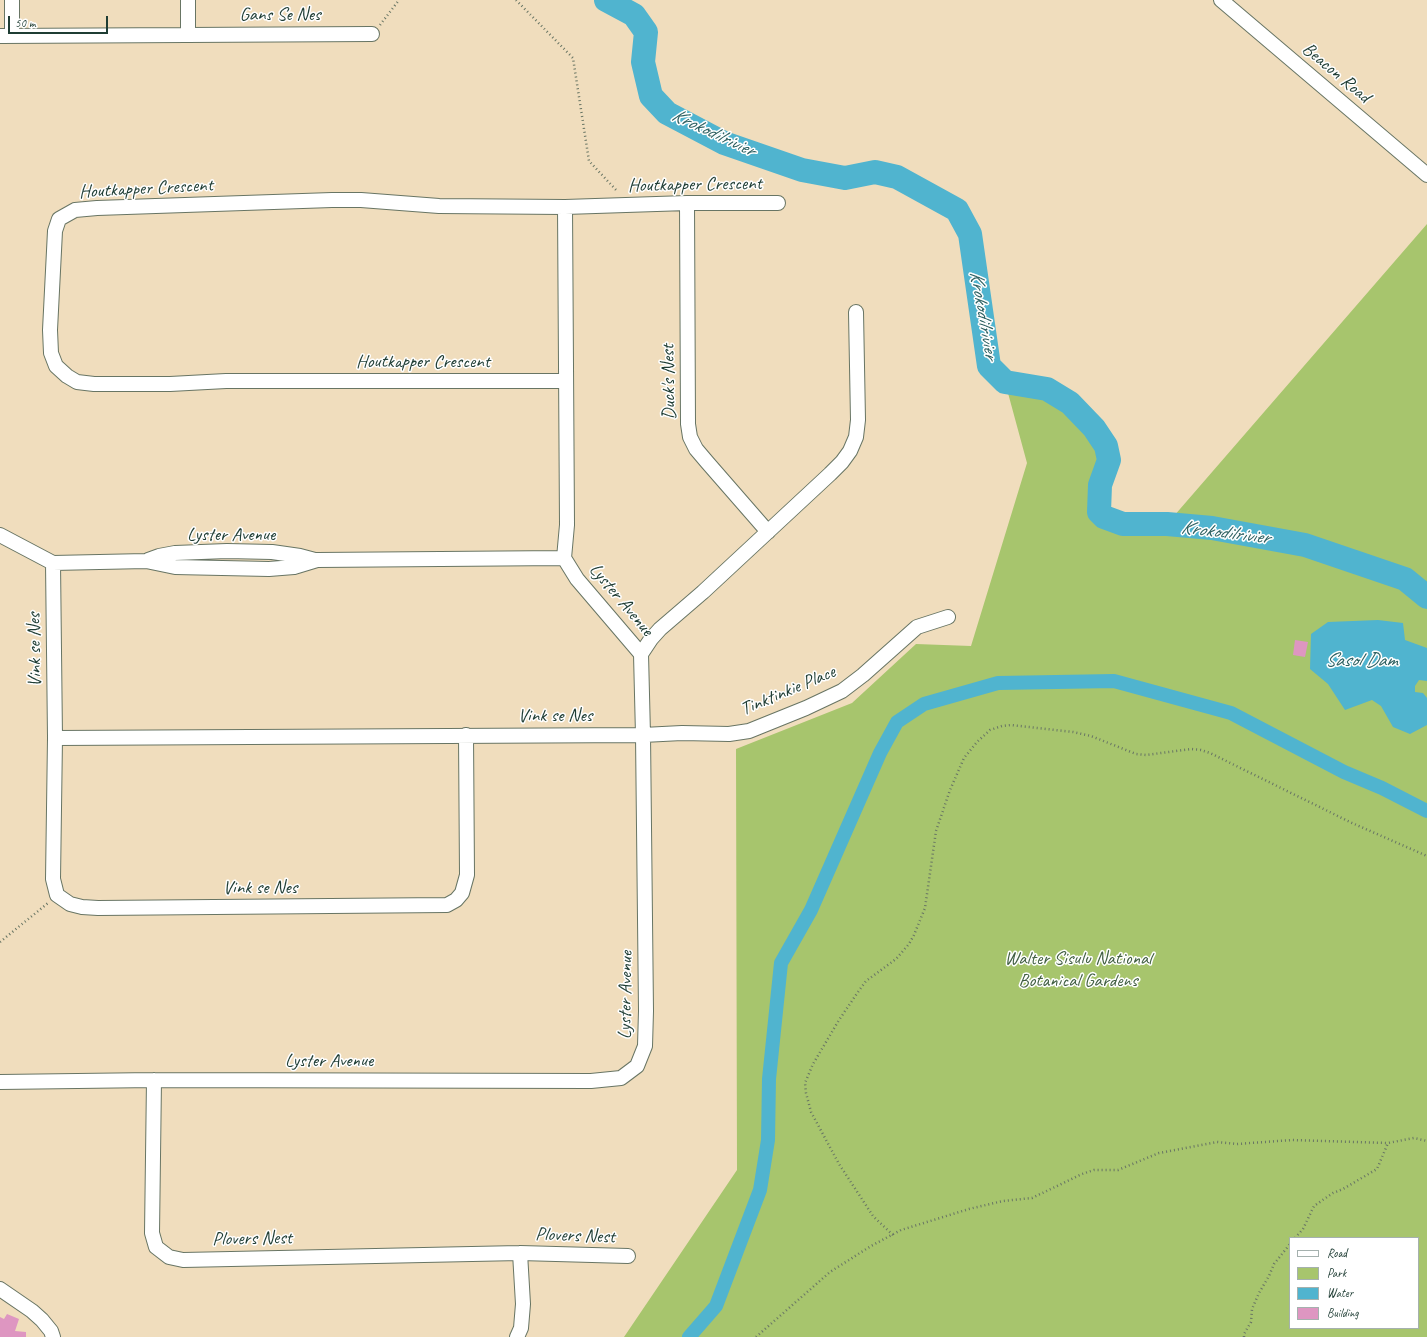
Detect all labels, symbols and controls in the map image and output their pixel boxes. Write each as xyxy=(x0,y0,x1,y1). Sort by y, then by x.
street label: Gans Se Nes xyxy=(239,4,321,26)
scale bar xyxy=(10,8,110,34)
text: 50 m xyxy=(15,15,35,31)
street label: Beacon Road xyxy=(1297,38,1375,108)
water label: Krokodilrivier xyxy=(668,103,758,163)
street label: Houtkapper Crescent xyxy=(628,172,762,198)
street label: Houtkapper Crescent xyxy=(79,174,213,204)
water label: Krokodilrivier xyxy=(963,269,1003,361)
street label: Duck's Nest xyxy=(657,344,681,420)
street label: Houtkapper Crescent xyxy=(356,351,490,373)
water label: Krokodilrivier xyxy=(1180,516,1270,550)
street label: Lyster Avenue xyxy=(187,524,275,546)
street label: Lyster Avenue xyxy=(584,559,658,641)
street label: Vink se Nes xyxy=(23,613,47,687)
water label: Sasol Dam xyxy=(1325,649,1397,673)
street label: Tinktinkie Place xyxy=(737,661,839,721)
street label: Vink se Nes xyxy=(518,705,592,727)
street label: Vink se Nes xyxy=(223,877,297,899)
park label: Walter Sisulu National Botanical Gardens xyxy=(1005,948,1151,992)
street label: Lyster Avenue xyxy=(614,951,638,1039)
street label: Lyster Avenue xyxy=(285,1050,373,1072)
street label: Plovers Nest xyxy=(535,1223,615,1249)
street label: Plovers Nest xyxy=(212,1227,292,1251)
legend xyxy=(1289,1237,1419,1329)
text: Road xyxy=(1327,1245,1347,1261)
text: Park xyxy=(1327,1265,1346,1281)
text: Water xyxy=(1327,1285,1353,1301)
text: Building xyxy=(1327,1305,1359,1321)

